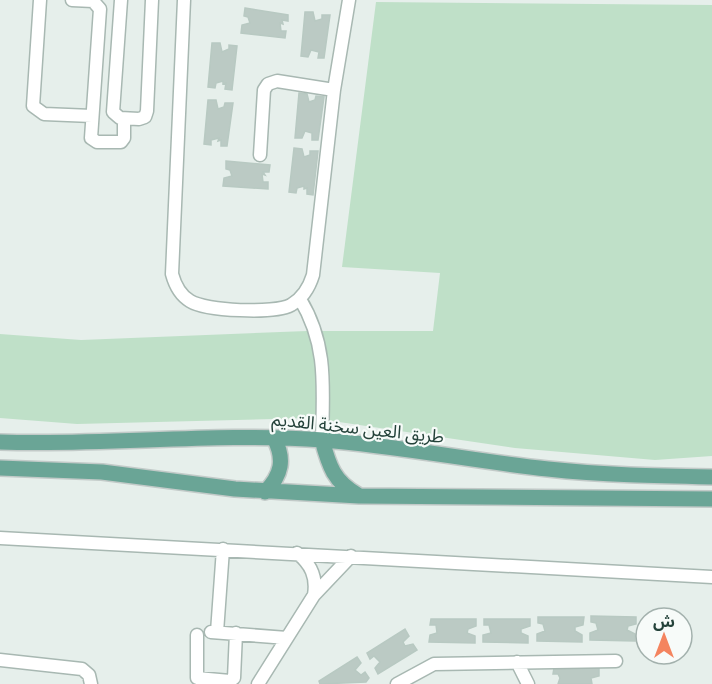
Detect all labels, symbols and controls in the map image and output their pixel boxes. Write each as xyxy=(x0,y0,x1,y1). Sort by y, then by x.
street label: طريق العين سخنة القديم xyxy=(271,409,445,450)
north arrow xyxy=(634,606,694,666)
text: ش xyxy=(653,613,675,633)

